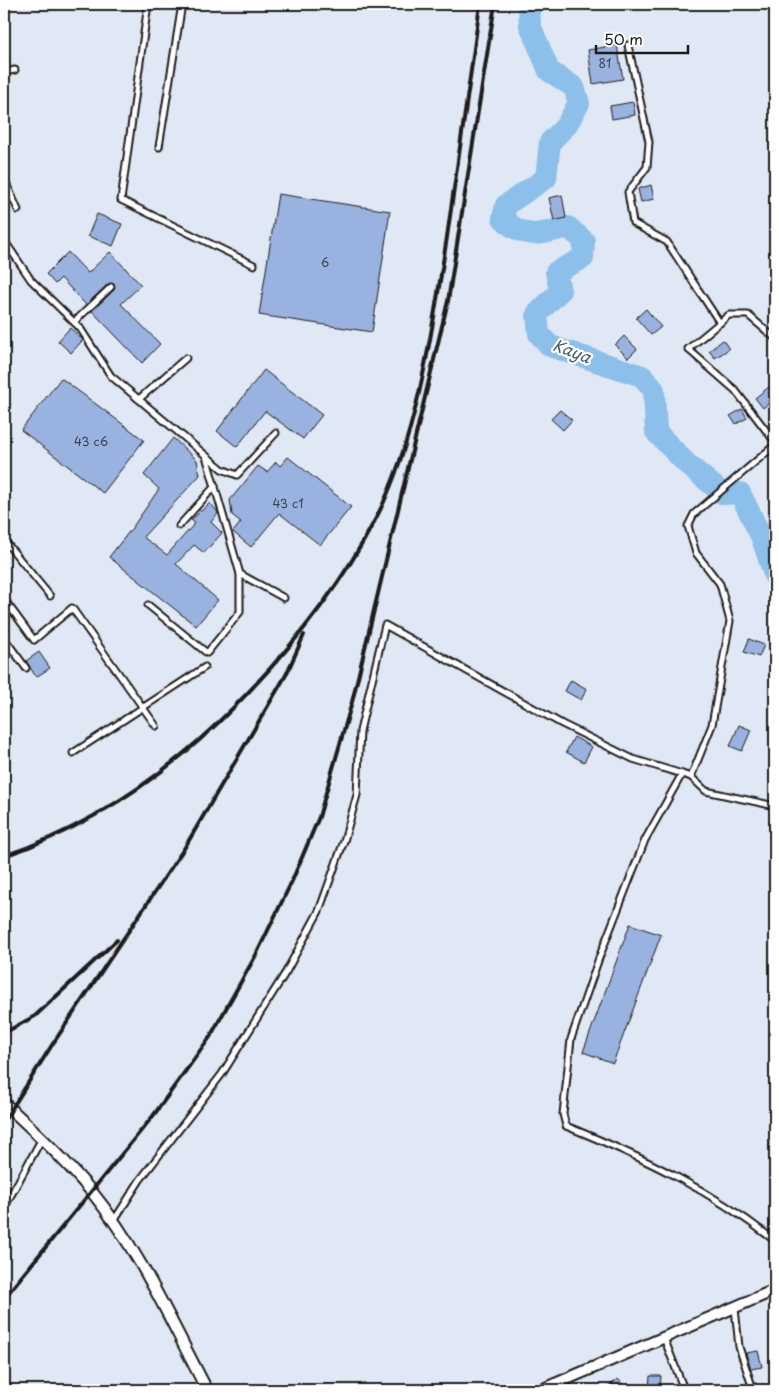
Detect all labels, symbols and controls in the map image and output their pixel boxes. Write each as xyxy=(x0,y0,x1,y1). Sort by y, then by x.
scale bar xyxy=(596,22,689,54)
text: 50 m xyxy=(604,27,643,50)
house number: 81 xyxy=(599,54,611,72)
house number: 6 xyxy=(321,253,329,271)
water label: Kaya xyxy=(550,332,596,369)
house number: 43 с6 xyxy=(74,432,108,450)
house number: 43 с1 xyxy=(272,494,304,512)

